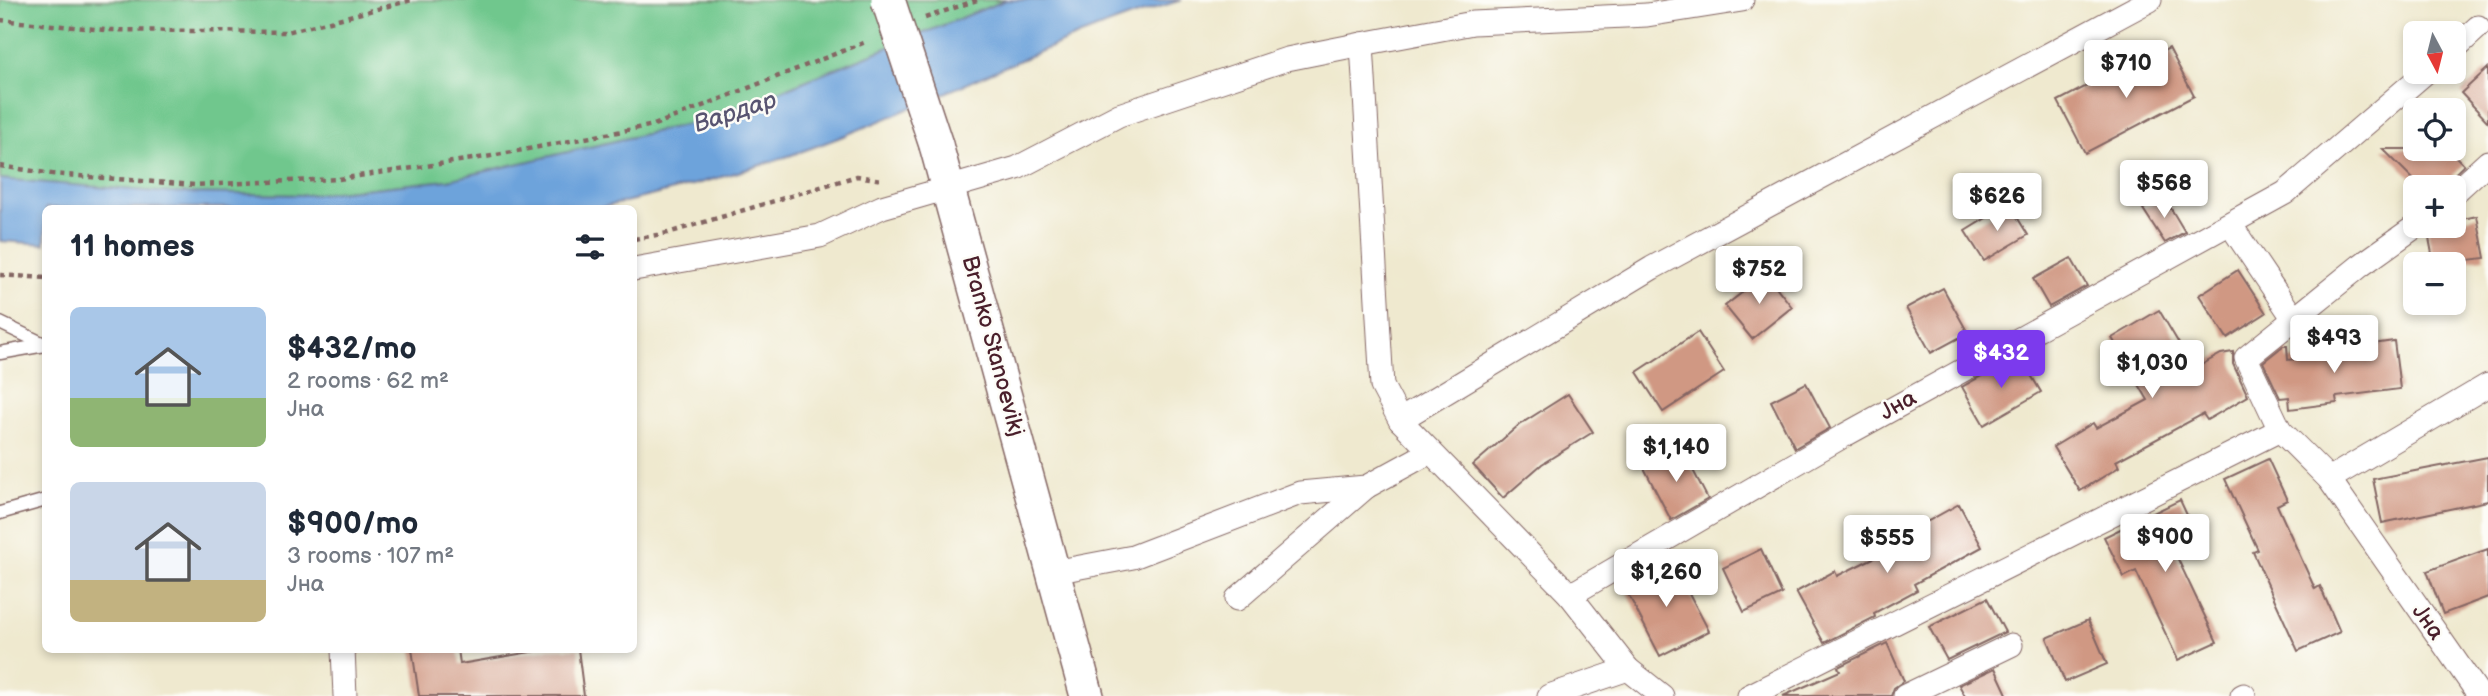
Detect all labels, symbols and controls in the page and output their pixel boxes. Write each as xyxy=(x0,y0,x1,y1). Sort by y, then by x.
north arrow xyxy=(2403,21,2466,84)
map controls xyxy=(2403,21,2466,315)
pin: $710 xyxy=(2085,41,2167,100)
text: $710 xyxy=(2100,49,2152,77)
water label: Вардар xyxy=(690,85,781,139)
button: locate xyxy=(2403,98,2466,161)
pin: $568 xyxy=(2123,160,2205,220)
text: $568 xyxy=(2136,169,2192,197)
pin: $626 xyxy=(1956,174,2038,233)
button: + xyxy=(2403,175,2466,238)
text: $626 xyxy=(1969,182,2025,210)
icon: filters xyxy=(571,228,609,266)
text: 11 homes xyxy=(70,229,194,265)
pin: $752 xyxy=(1718,246,1800,306)
button: − xyxy=(2403,252,2466,315)
street label: Branko Stanoevikj xyxy=(955,253,1031,439)
text: $752 xyxy=(1732,255,1786,283)
pin: $493 xyxy=(2293,316,2375,375)
text: $493 xyxy=(2306,324,2362,352)
pin: $432 xyxy=(1960,330,2042,390)
text: $432/mo xyxy=(287,331,417,367)
icon: home xyxy=(126,335,210,419)
text: $432 xyxy=(1973,339,2029,367)
pin: $1,030 xyxy=(2095,340,2209,400)
text: $1,030 xyxy=(2116,349,2188,377)
text: 2 rooms · 62 m² xyxy=(287,367,449,395)
street label: Јна xyxy=(1875,383,1922,426)
text: Јна xyxy=(287,395,324,423)
pin: $1,140 xyxy=(1619,424,1733,484)
text: $1,140 xyxy=(1642,433,1710,461)
text: $900/mo xyxy=(287,506,418,542)
icon: home xyxy=(126,510,210,594)
pin: $900 xyxy=(2124,514,2206,574)
pin: $555 xyxy=(1846,516,1928,575)
text: $900 xyxy=(2136,523,2194,551)
text: $555 xyxy=(1860,524,1914,552)
text: 3 rooms · 107 m² xyxy=(287,542,454,570)
pin: $1,260 xyxy=(1609,550,1723,609)
text: $1,260 xyxy=(1630,558,1702,586)
text: Јна xyxy=(287,570,324,598)
street label: Јна xyxy=(2406,599,2450,646)

